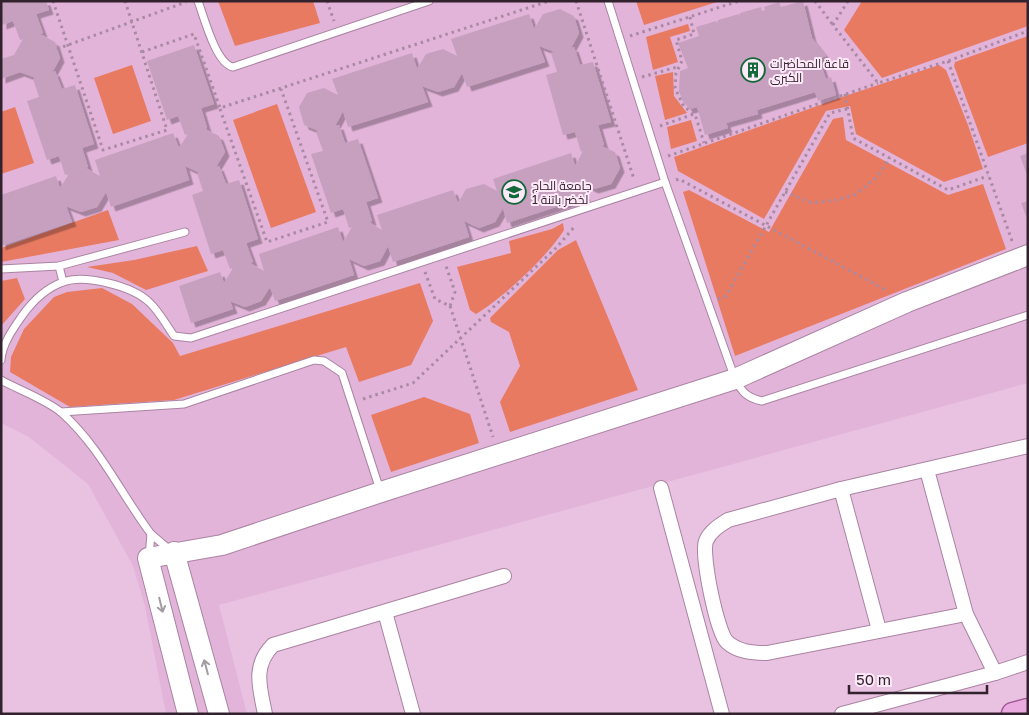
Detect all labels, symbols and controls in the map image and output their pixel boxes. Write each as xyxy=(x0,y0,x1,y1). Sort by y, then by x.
place label: قاعة المحاضرات الكبرى xyxy=(770,56,849,85)
building icon: قاعة المحاضرات الكبرى xyxy=(740,57,766,83)
place label: جامعة الحاج لخضر باتنة 1 xyxy=(532,178,592,207)
school or university icon: جامعة الحاج لخضر باتنة 1 xyxy=(501,179,527,205)
one-way arrow xyxy=(157,596,166,612)
one-way arrow xyxy=(201,659,211,675)
scale bar xyxy=(849,662,986,694)
text: 50 m xyxy=(856,670,891,688)

